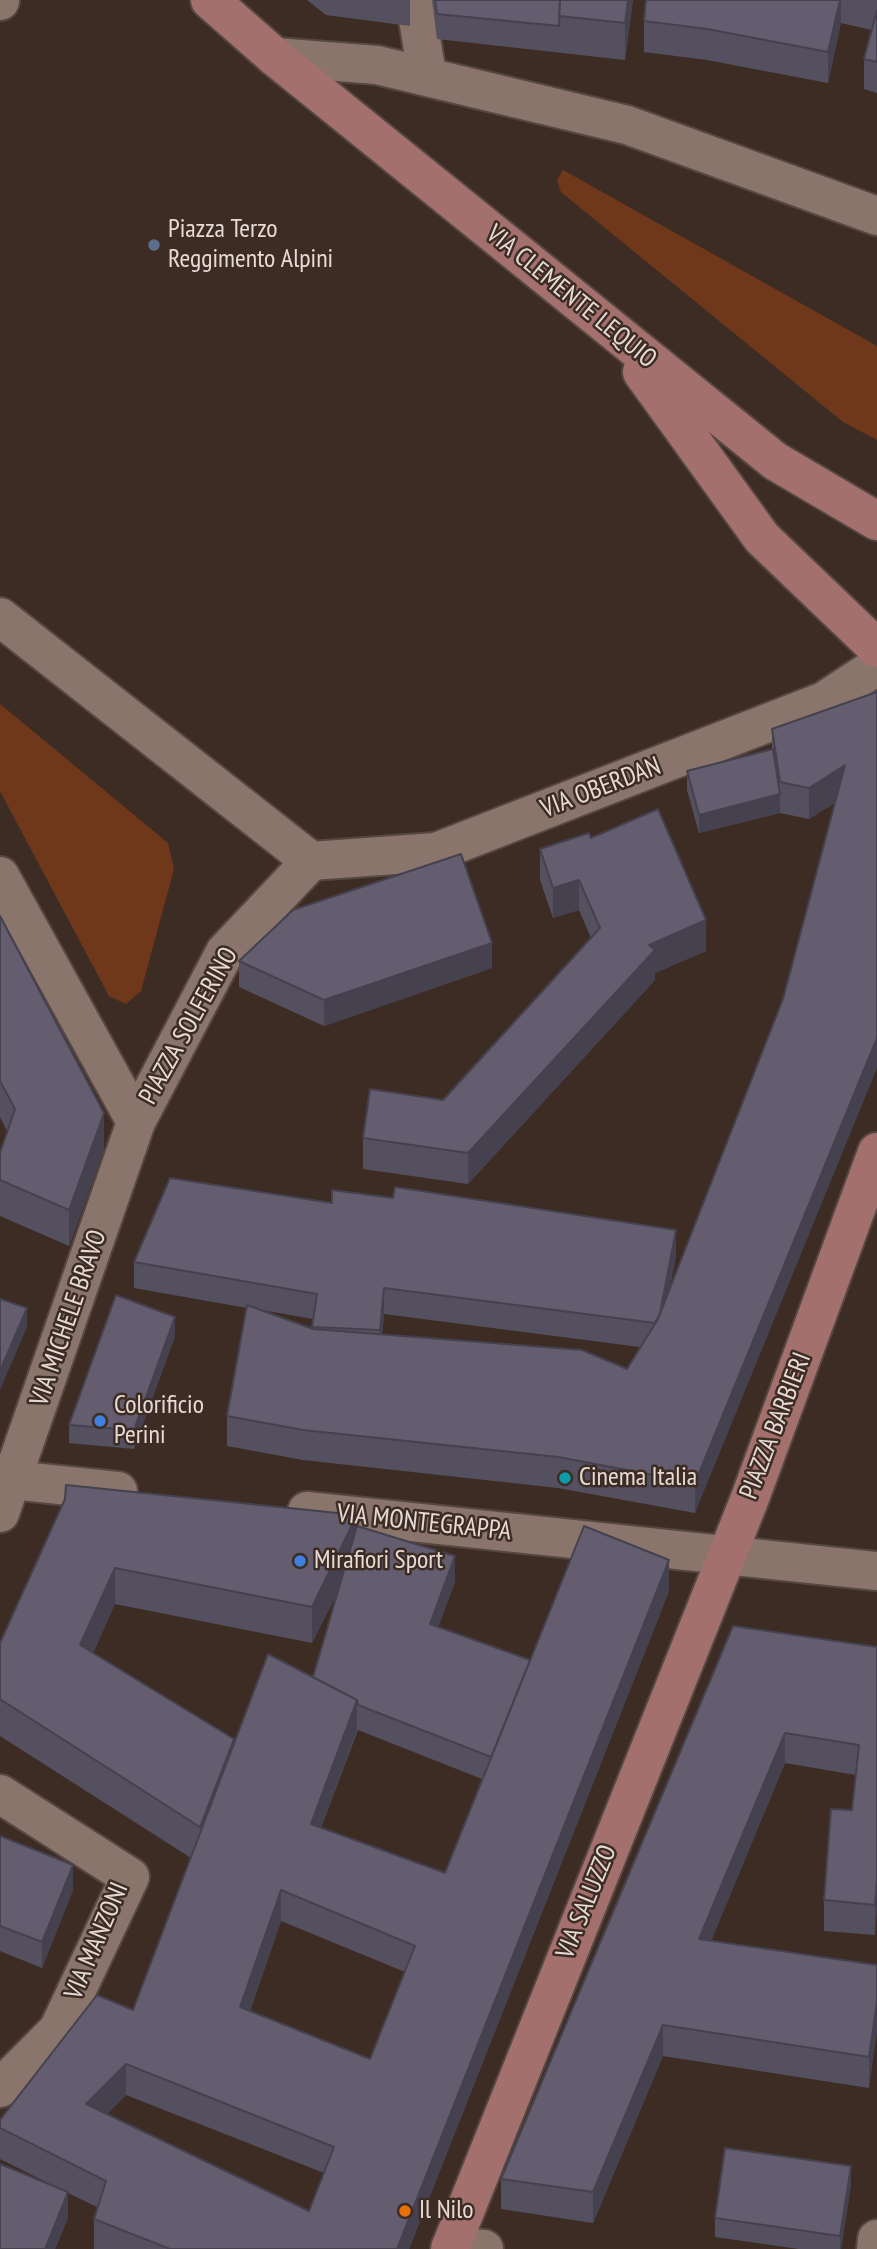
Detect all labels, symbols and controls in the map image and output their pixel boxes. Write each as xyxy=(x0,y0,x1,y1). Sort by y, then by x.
place label: Piazza Terzo Reggimento Alpini xyxy=(168,214,333,276)
street label: VIA CLEMENTE LEQUIO xyxy=(480,219,662,375)
marker: Piazza Terzo Reggimento Alpini xyxy=(146,237,162,253)
street label: VIA OBERDAN xyxy=(537,751,665,825)
street label: PIAZZA SOLFERINO xyxy=(133,942,245,1110)
street label: VIA MICHELE BRAVO xyxy=(24,1226,114,1410)
street label: PIAZZA BARBIERI xyxy=(734,1348,818,1504)
place label: Colorificio Perini xyxy=(114,1390,204,1452)
marker: Colorificio Perini xyxy=(92,1413,108,1429)
place label: Cinema Italia xyxy=(579,1462,697,1494)
marker: Cinema Italia xyxy=(557,1470,573,1486)
street label: VIA MONTEGRAPPA xyxy=(335,1498,513,1548)
place label: Mirafiori Sport xyxy=(314,1545,443,1577)
marker: Mirafiori Sport xyxy=(292,1553,308,1569)
street label: VIA SALUZZO xyxy=(550,1841,624,1963)
street label: VIA MANZONI xyxy=(58,1878,136,2004)
place label: Il Nilo xyxy=(419,2195,474,2227)
marker: Il Nilo xyxy=(397,2203,413,2219)

